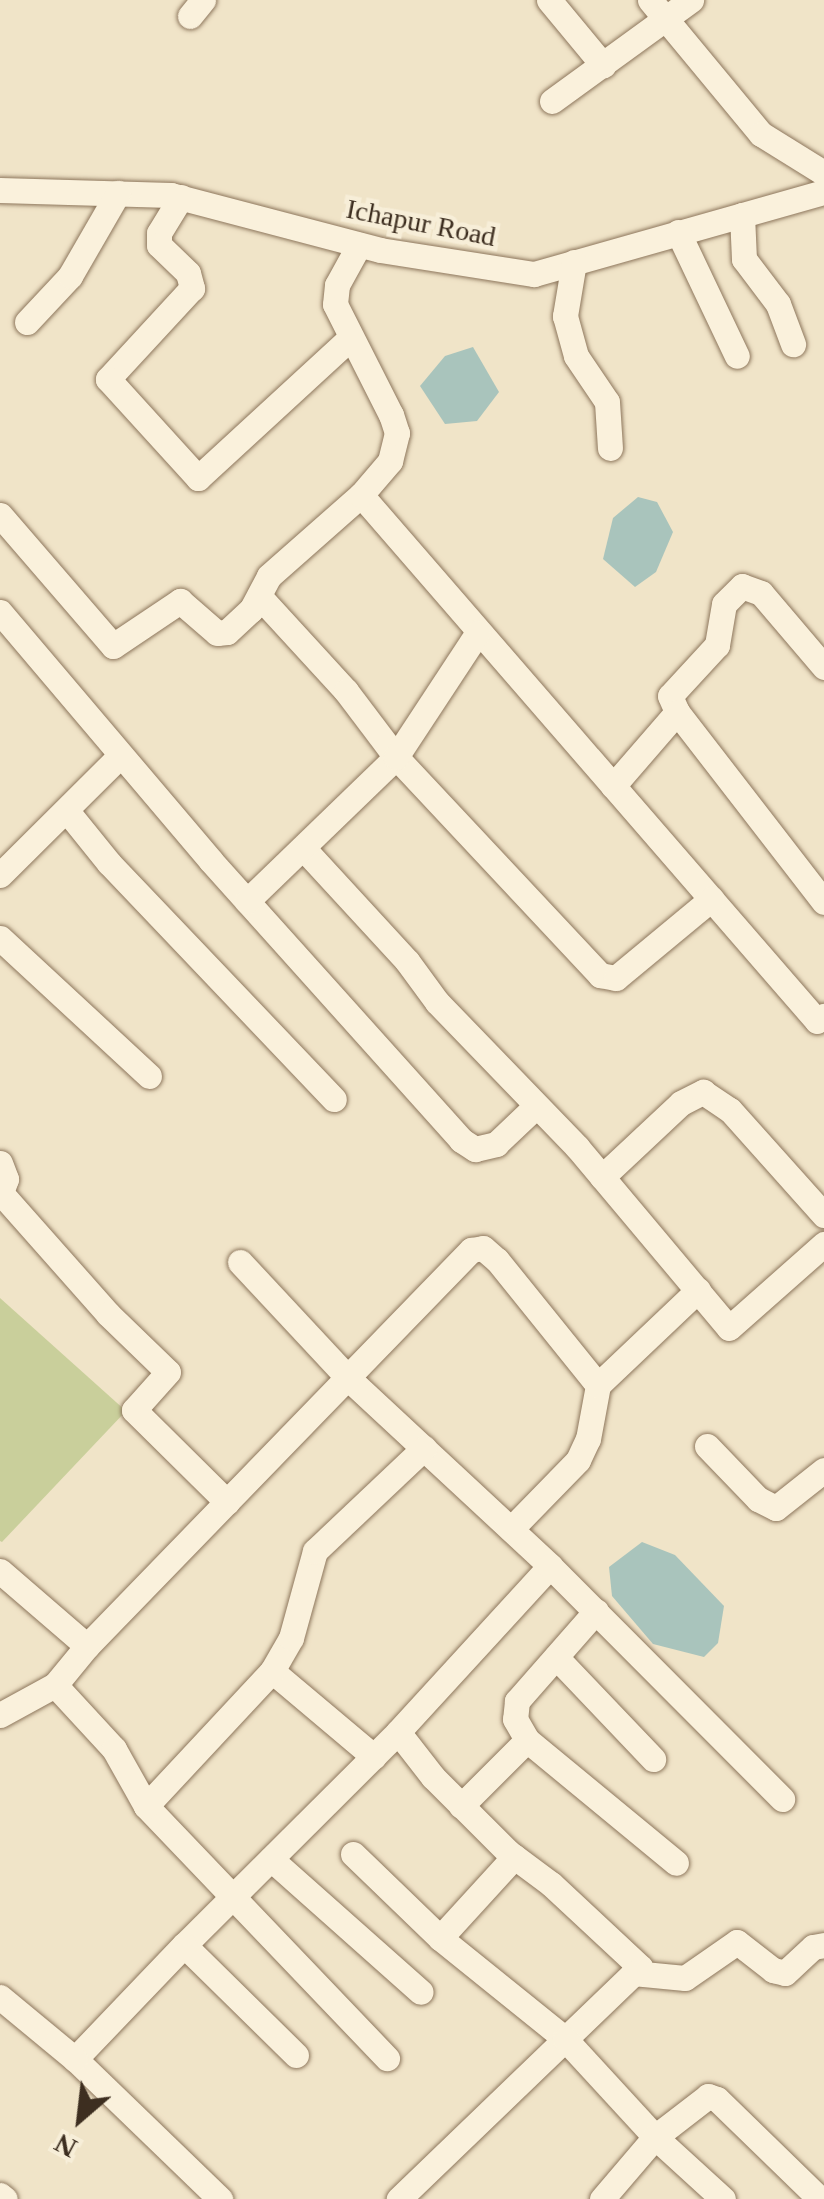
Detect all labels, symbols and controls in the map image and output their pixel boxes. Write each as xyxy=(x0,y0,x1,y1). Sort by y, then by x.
street label: Ichapur Road xyxy=(343,192,499,254)
north arrow xyxy=(30,2069,130,2169)
text: N xyxy=(49,2127,82,2164)

